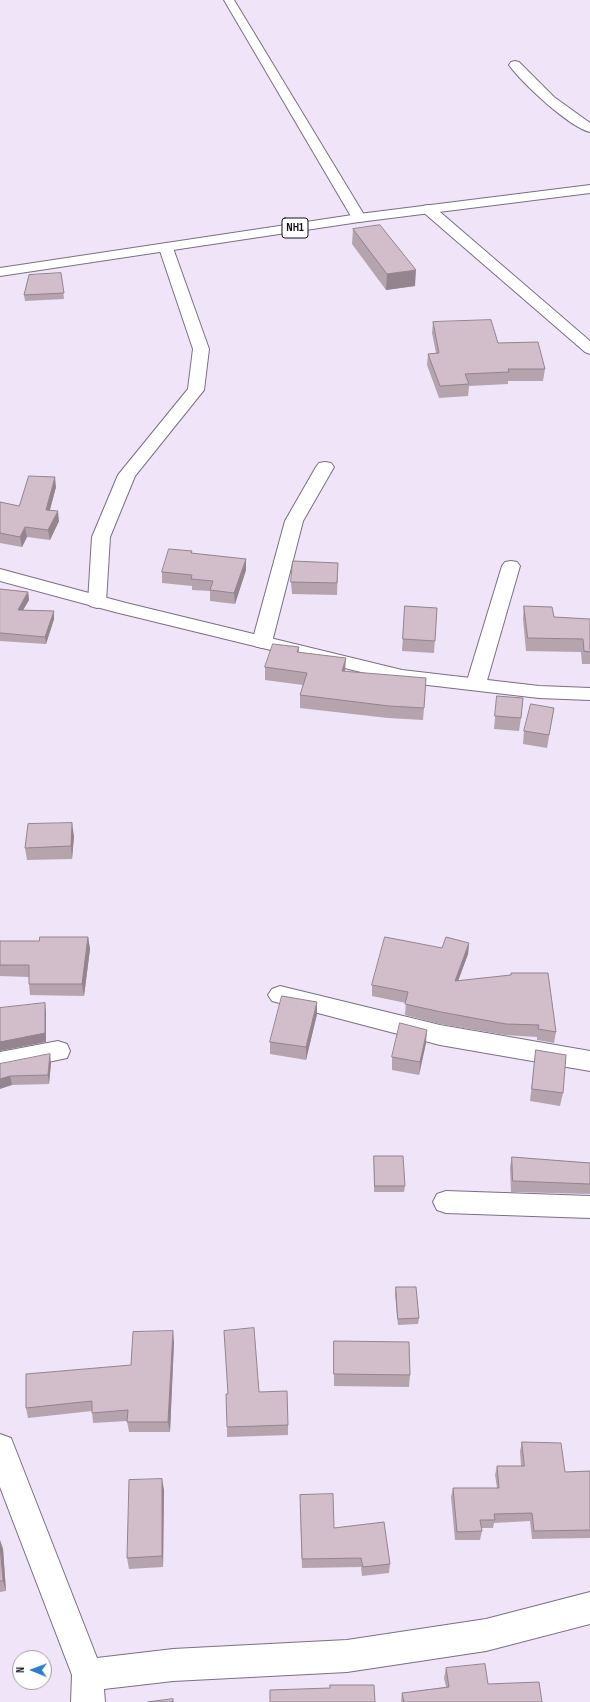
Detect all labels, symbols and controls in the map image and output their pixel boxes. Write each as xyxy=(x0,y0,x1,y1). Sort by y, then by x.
road number: NH1 xyxy=(282,218,308,238)
north arrow xyxy=(12,1650,52,1690)
text: N xyxy=(14,1667,27,1673)

